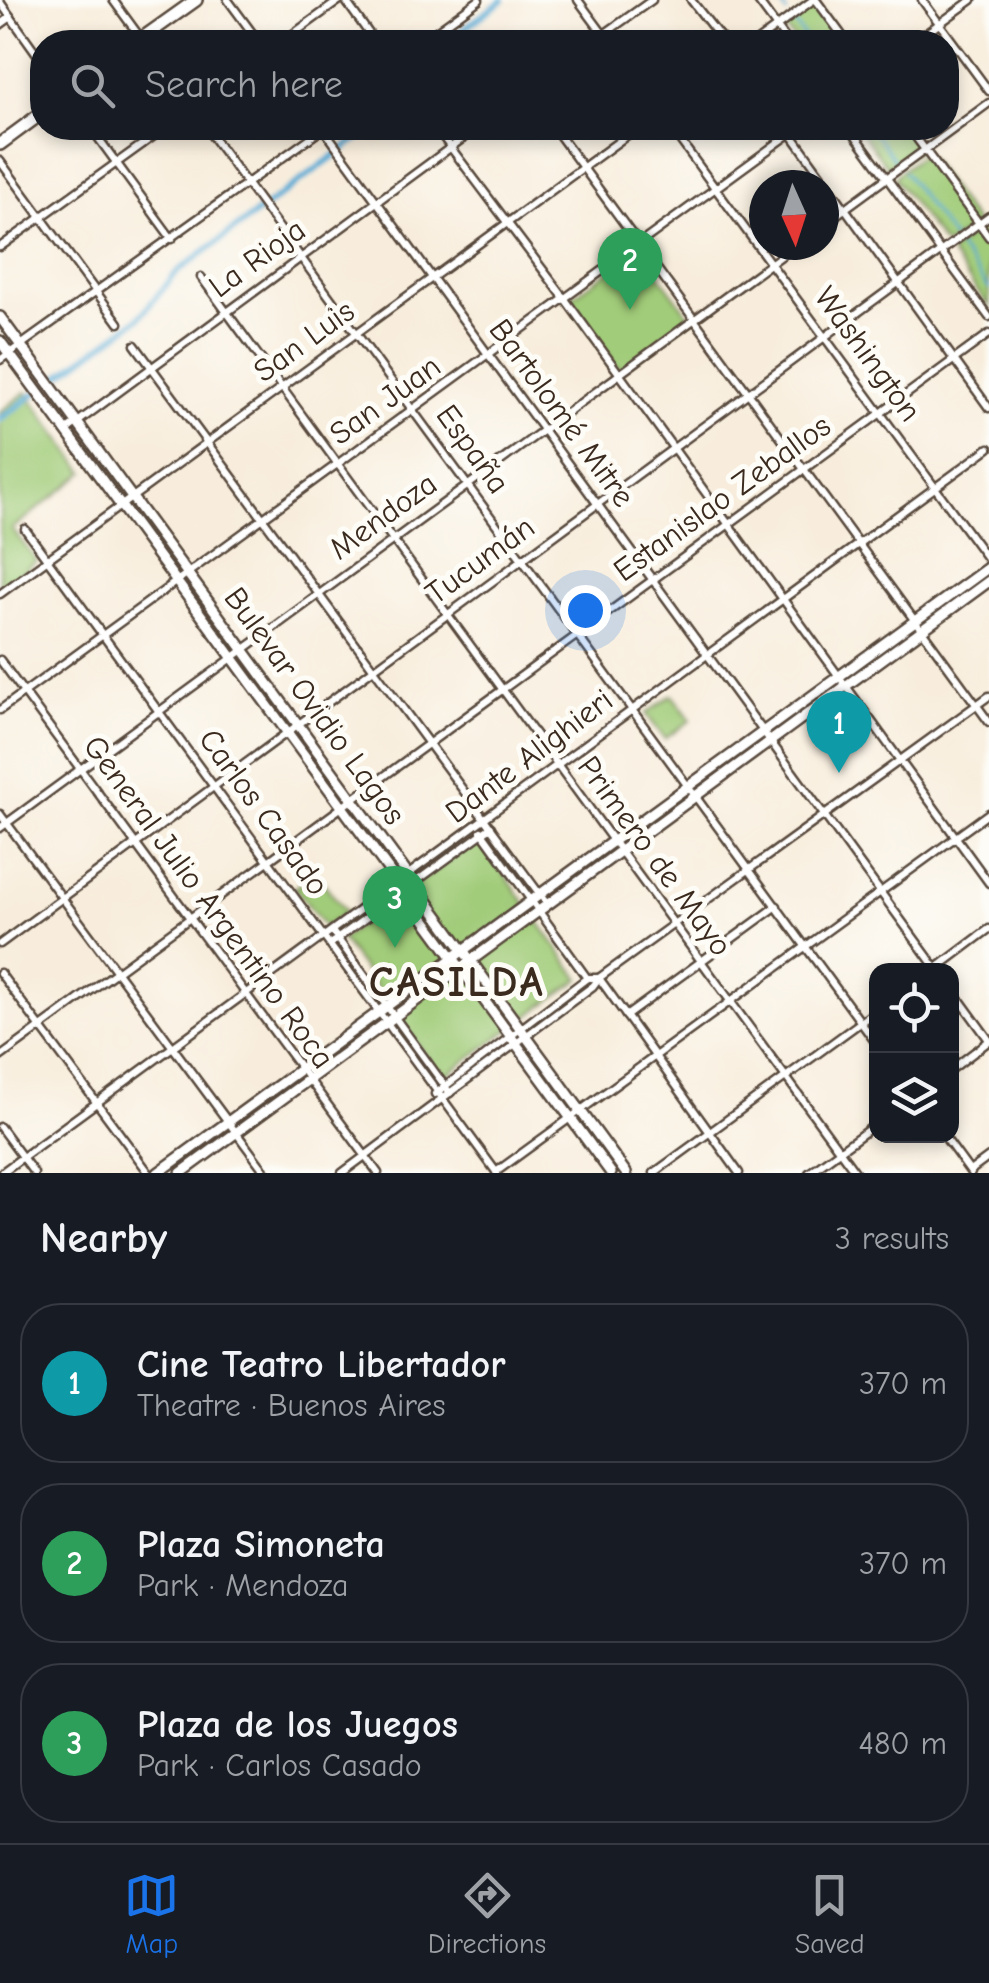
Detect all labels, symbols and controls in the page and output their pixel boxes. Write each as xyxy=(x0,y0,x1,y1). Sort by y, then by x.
search box xyxy=(30,30,959,140)
icon: search xyxy=(65,58,120,113)
text: Search here xyxy=(145,63,343,107)
north arrow xyxy=(749,170,839,260)
street label: La Rioja xyxy=(202,211,312,305)
pin: 2 xyxy=(598,228,662,310)
street label: Washington xyxy=(807,279,929,429)
street label: San Luis xyxy=(247,292,361,390)
street label: Bartolomé Mitre xyxy=(482,312,642,514)
street label: San Juan xyxy=(322,347,448,453)
street label: España xyxy=(429,398,517,500)
street label: Estanislao Zeballos xyxy=(606,407,838,589)
street label: Mendoza xyxy=(322,465,444,567)
street label: Tucumán xyxy=(418,508,542,612)
street label: Bulevar Ovidio Lagos xyxy=(217,580,413,832)
your location xyxy=(560,585,611,636)
street label: Dante Alighieri xyxy=(438,681,620,831)
pin: 1 xyxy=(806,690,872,773)
street label: Carlos Casado xyxy=(191,722,337,902)
street label: General Julio Argentino Roca xyxy=(76,728,342,1076)
street label: Primero de Mayo xyxy=(570,749,740,963)
pin: 3 xyxy=(362,866,428,948)
district label: CASILDA xyxy=(369,958,545,1007)
map controls xyxy=(869,963,959,1143)
button: locate xyxy=(869,963,959,1053)
button: layers xyxy=(869,1053,959,1143)
text: Nearby xyxy=(40,1214,167,1263)
text: 3 results xyxy=(835,1220,949,1257)
text: Cine Teatro Libertador xyxy=(137,1343,505,1387)
text: 1 xyxy=(68,1365,81,1402)
text: 370 m xyxy=(859,1365,947,1402)
text: Theatre · Buenos Aires xyxy=(137,1387,446,1424)
text: Plaza Simoneta xyxy=(137,1523,385,1567)
text: 2 xyxy=(67,1545,82,1582)
text: 370 m xyxy=(859,1545,947,1582)
text: Park · Mendoza xyxy=(137,1567,348,1604)
text: Plaza de los Juegos xyxy=(137,1703,458,1747)
text: 3 xyxy=(67,1725,82,1762)
text: 480 m xyxy=(858,1725,947,1762)
text: Park · Carlos Casado xyxy=(137,1747,422,1784)
tab: Map xyxy=(124,1868,179,1960)
tab: Directions xyxy=(428,1868,546,1960)
tab: Saved xyxy=(795,1868,865,1960)

